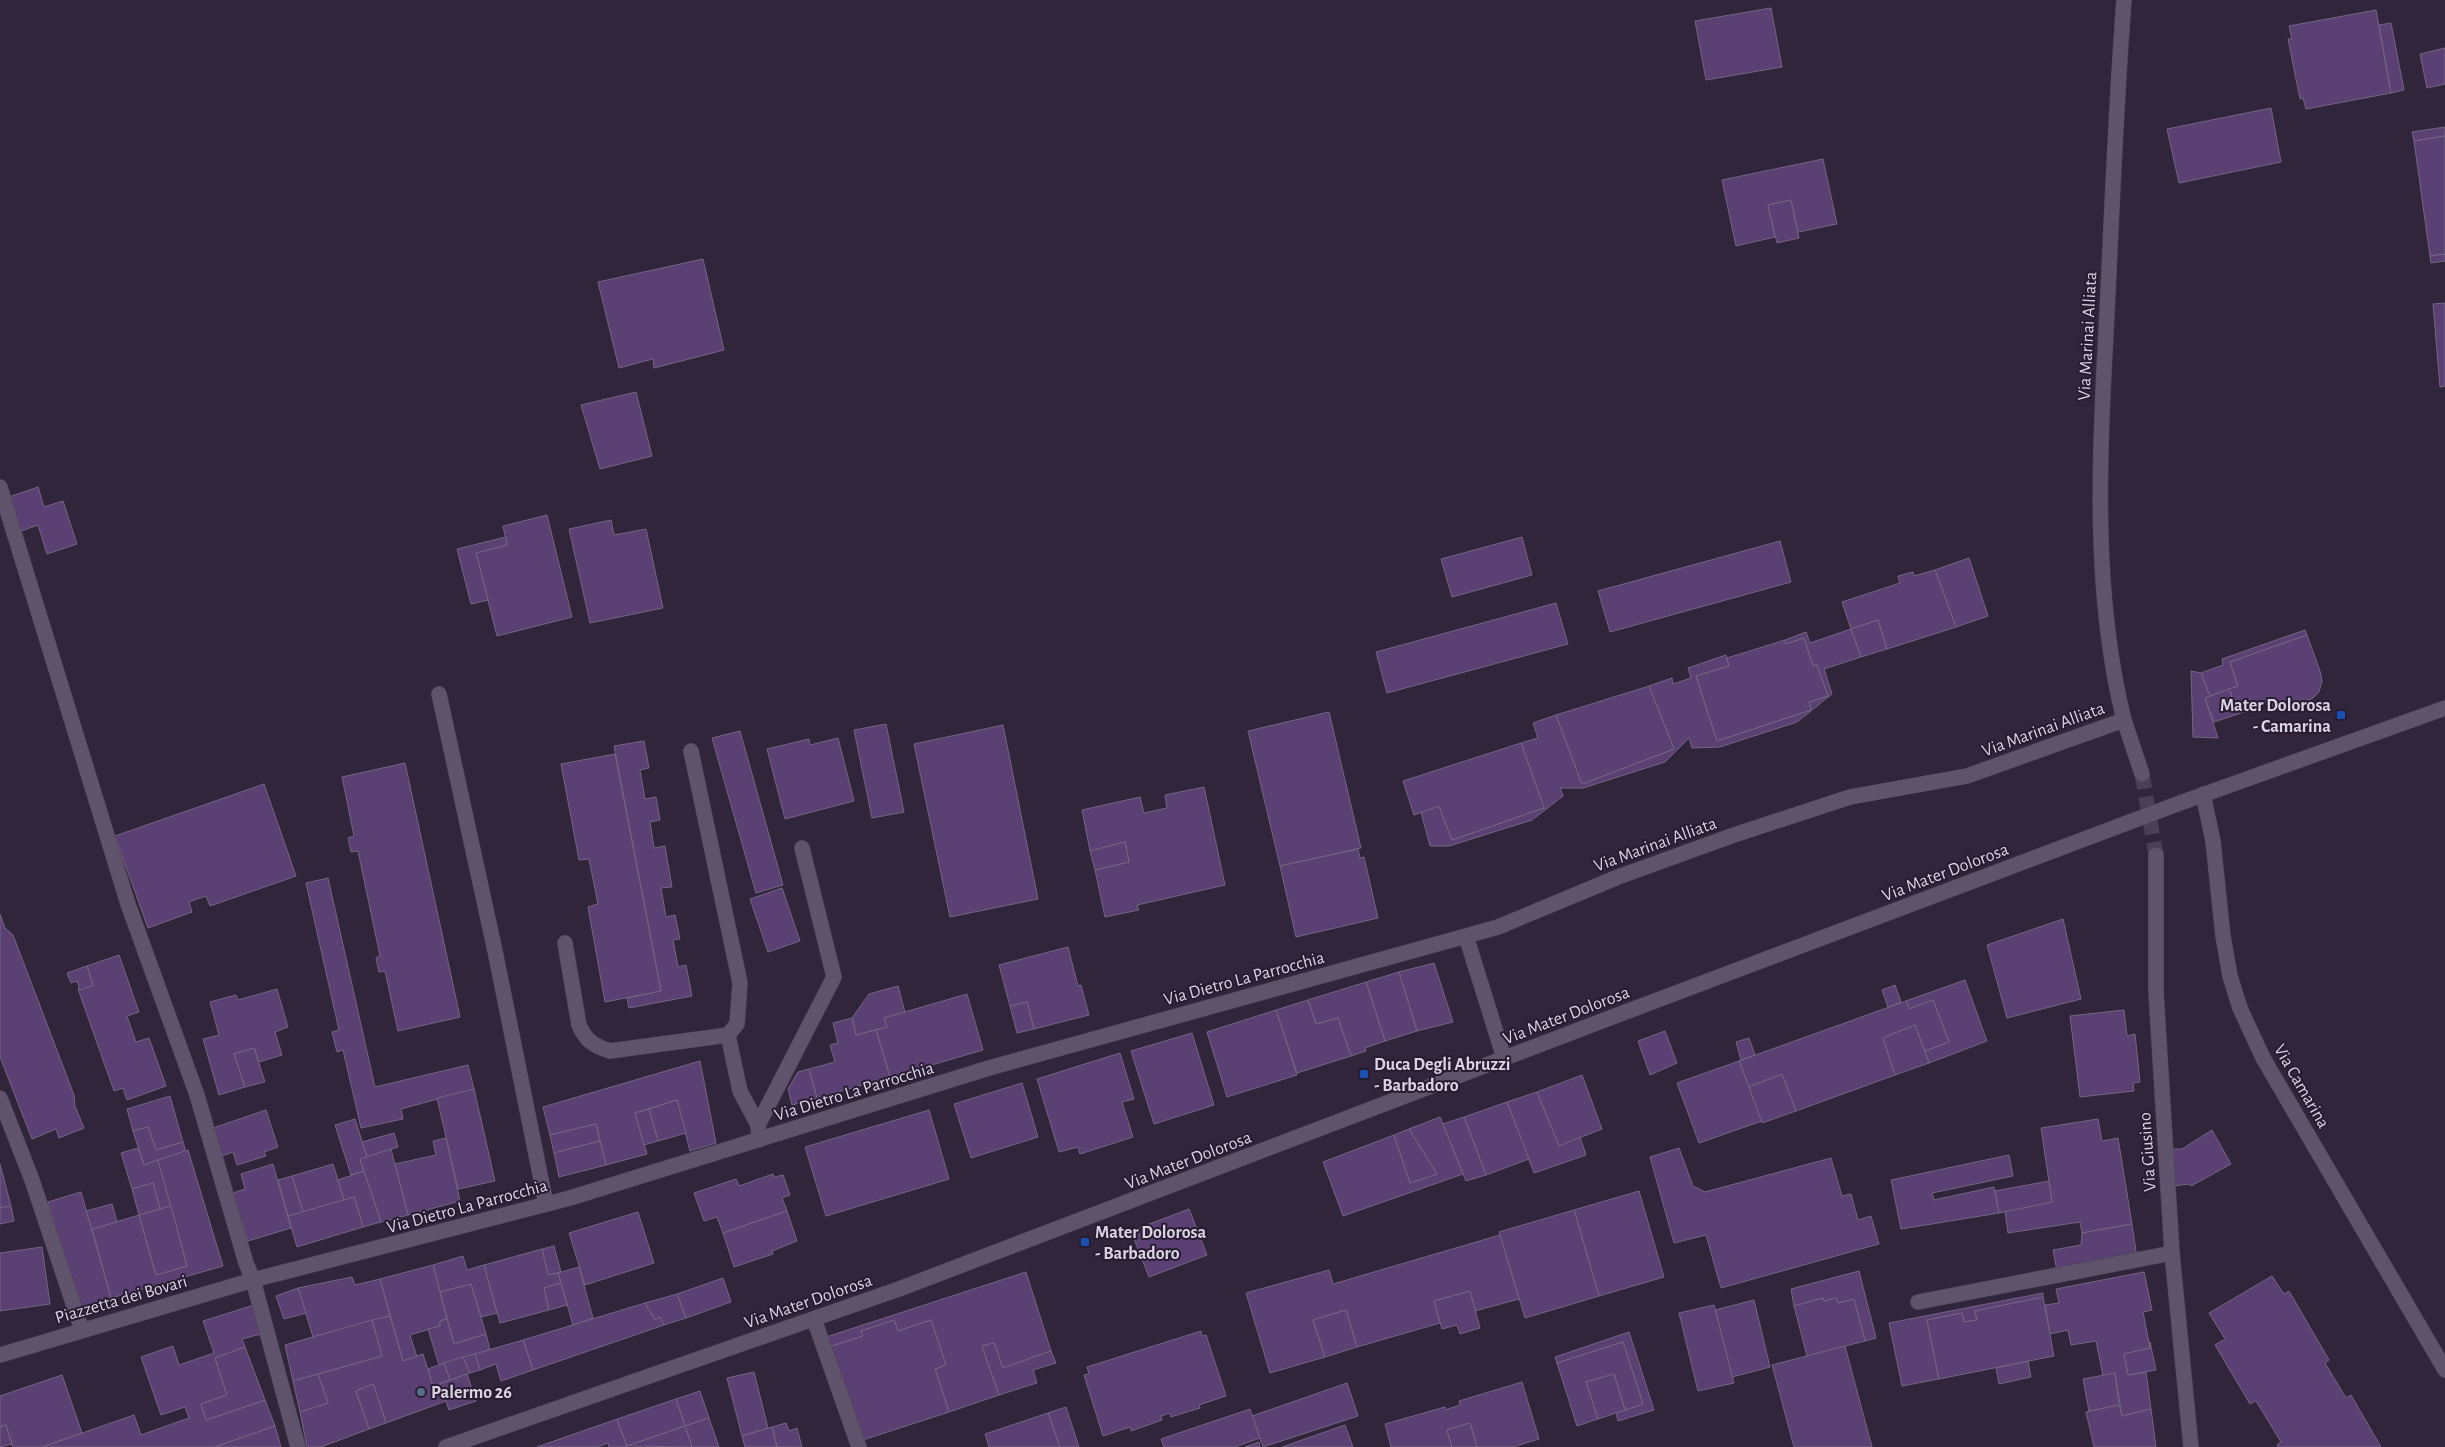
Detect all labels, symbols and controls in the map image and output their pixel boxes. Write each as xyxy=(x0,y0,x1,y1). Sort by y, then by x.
street label: Via Marinai Alliata xyxy=(2076,271,2100,401)
place label: Mater Dolorosa - Camarina xyxy=(2220,697,2331,736)
street label: Via Marinai Alliata xyxy=(1980,699,2107,760)
marker: Mater Dolorosa - Camarina xyxy=(2335,709,2347,721)
street label: Via Marinai Alliata xyxy=(1592,814,1719,875)
street label: Via Mater Dolorosa xyxy=(1880,841,2011,905)
street label: Via Dietro La Parrocchia xyxy=(1162,949,1327,1009)
street label: Via Mater Dolorosa xyxy=(1501,984,1632,1048)
street label: Via Camarina xyxy=(2270,1041,2332,1132)
place label: Duca Degli Abruzzi - Barbadoro xyxy=(1374,1056,1510,1095)
street label: Via Dietro La Parrocchia xyxy=(772,1059,936,1125)
marker: Duca Degli Abruzzi - Barbadoro xyxy=(1358,1068,1370,1080)
street label: Via Giusino xyxy=(2136,1112,2160,1192)
street label: Via Mater Dolorosa xyxy=(1123,1129,1254,1193)
street label: Via Dietro La Parrocchia xyxy=(385,1177,550,1237)
place label: Mater Dolorosa - Barbadoro xyxy=(1095,1224,1206,1263)
marker: Mater Dolorosa - Barbadoro xyxy=(1079,1236,1091,1248)
street label: Via Mater Dolorosa xyxy=(742,1272,875,1332)
street label: Piazzetta dei Bovari xyxy=(53,1273,189,1327)
place label: Palermo 26 xyxy=(431,1384,512,1402)
marker: Palermo 26 xyxy=(415,1386,427,1398)

